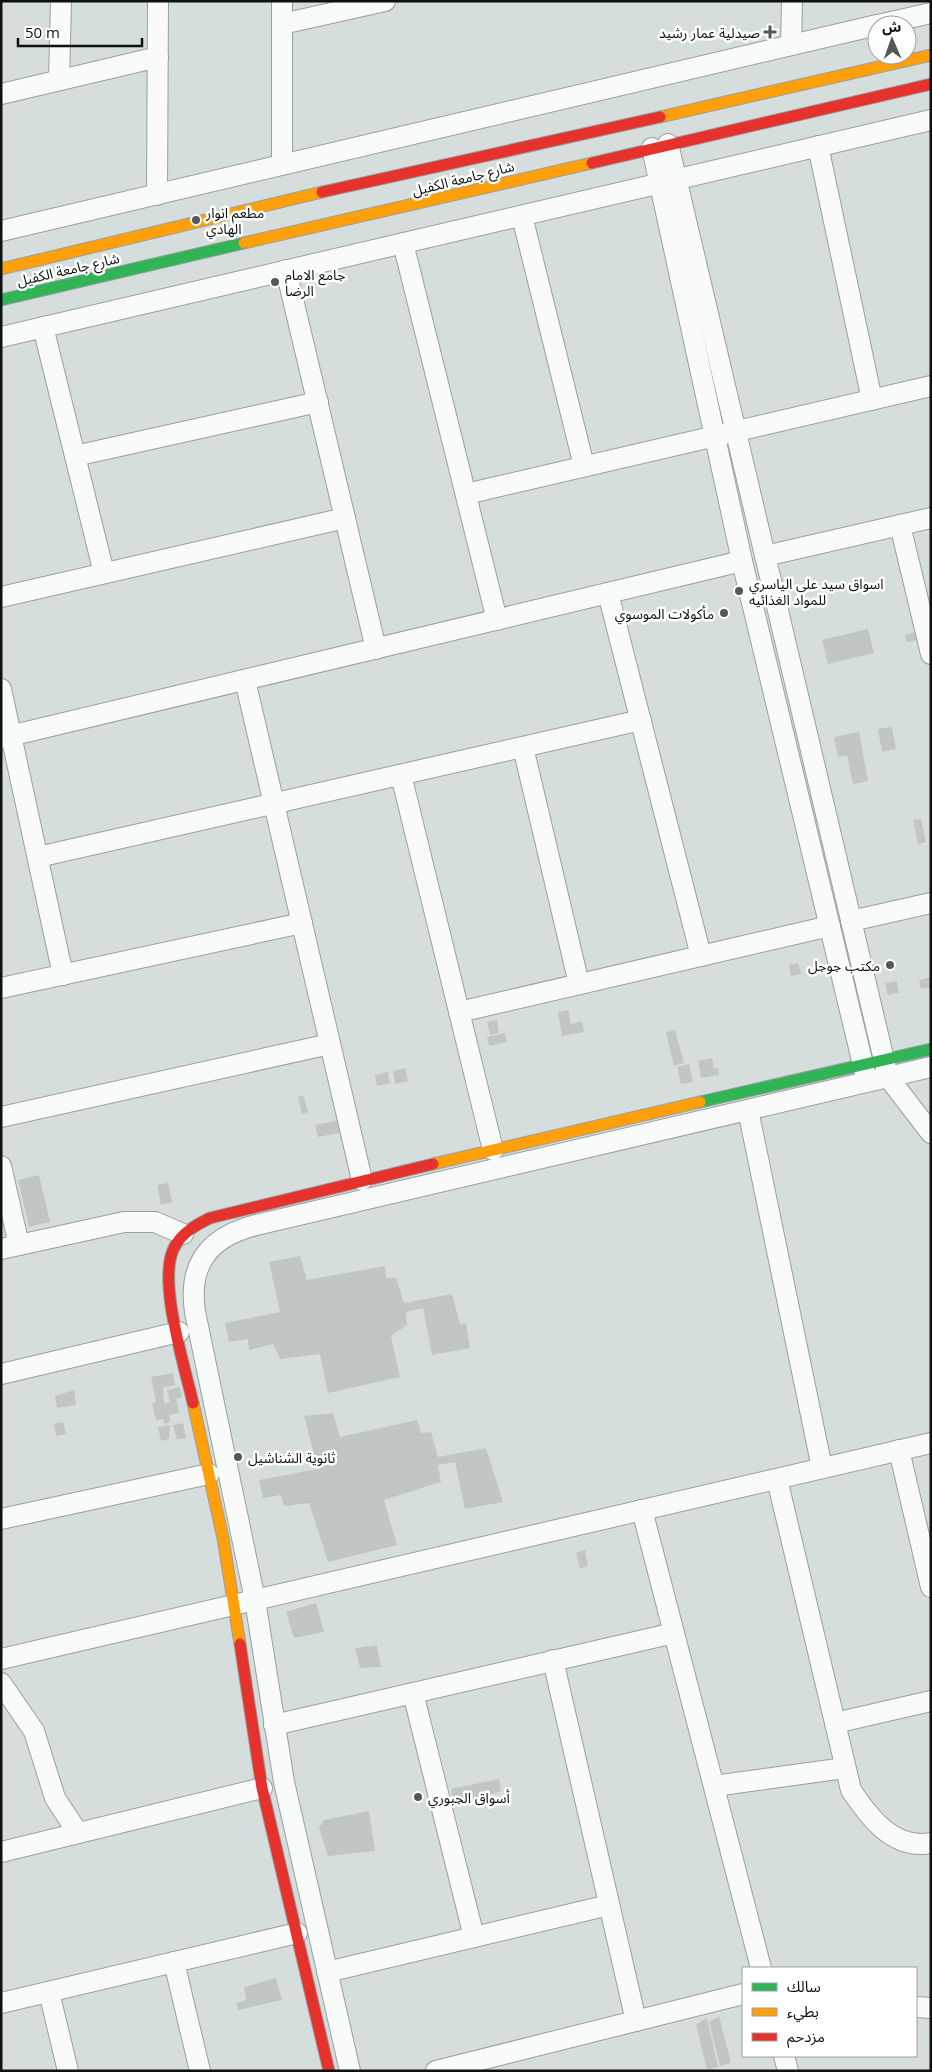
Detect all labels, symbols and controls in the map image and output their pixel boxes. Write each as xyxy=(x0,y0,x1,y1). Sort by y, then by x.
scale bar xyxy=(18,15,141,47)
north arrow xyxy=(867,15,917,65)
text: ش xyxy=(882,17,901,36)
text: 50 m xyxy=(25,22,60,42)
place label: صيدلية عمار رشيد xyxy=(659,23,760,42)
marker: صيدلية عمار رشيد xyxy=(764,26,776,38)
street label: شارع جامعة الكفيل xyxy=(410,156,517,202)
place label: مطعم انوار الهادي xyxy=(205,203,264,240)
marker: مطعم انوار الهادي xyxy=(190,214,202,226)
street label: شارع جامعة الكفيل xyxy=(15,248,122,292)
place label: جامع الامام الرضا xyxy=(285,265,345,300)
marker: جامع الامام الرضا xyxy=(269,276,281,288)
place label: اسواق سيد علي الياسري للمواد الغذائيه xyxy=(749,574,884,609)
marker: اسواق سيد علي الياسري للمواد الغذائيه xyxy=(733,585,745,597)
place label: مأكولات الموسوي xyxy=(615,604,714,625)
marker: مأكولات الموسوي xyxy=(718,607,730,619)
place label: مكتب جوجل xyxy=(808,956,880,975)
marker: مكتب جوجل xyxy=(884,959,896,971)
place label: ثانوية الشناشيل xyxy=(248,1448,335,1467)
marker: ثانوية الشناشيل xyxy=(232,1451,244,1463)
place label: أسواق الجبوري xyxy=(428,1788,510,1809)
marker: أسواق الجبوري xyxy=(412,1791,424,1803)
legend xyxy=(742,1967,917,2057)
text: سالك xyxy=(787,1976,821,1996)
text: بطيء xyxy=(787,2001,819,2023)
text: مزدحم xyxy=(787,2026,825,2048)

